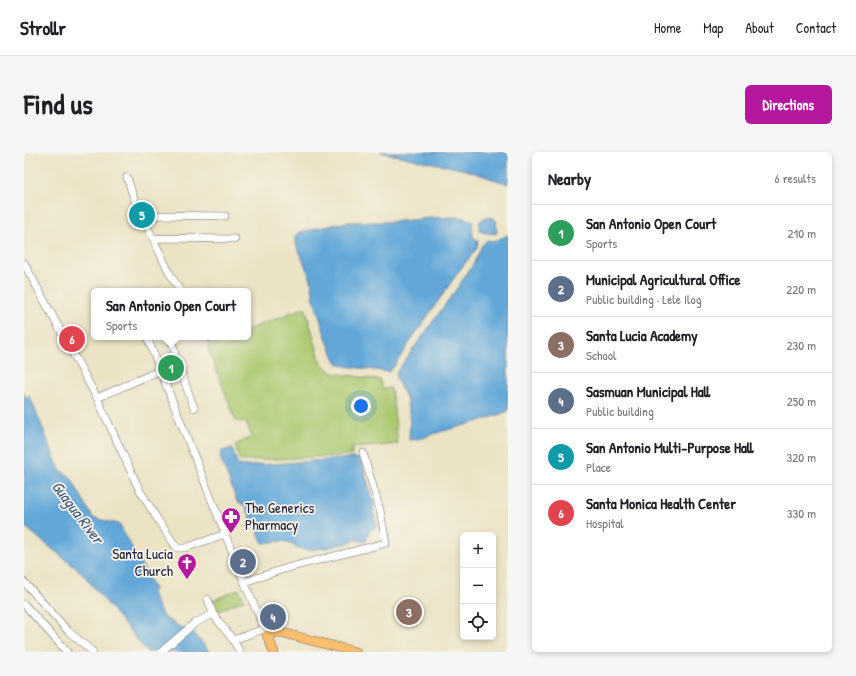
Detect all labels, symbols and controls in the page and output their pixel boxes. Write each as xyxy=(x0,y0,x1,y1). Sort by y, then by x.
text: Strollr xyxy=(20,15,66,41)
text: Home xyxy=(654,18,681,37)
text: Map xyxy=(703,18,723,37)
text: About xyxy=(745,18,774,37)
text: Contact xyxy=(796,18,836,37)
text: Find us xyxy=(24,85,93,123)
button: Directions xyxy=(745,85,832,124)
text: Nearby xyxy=(548,167,591,190)
text: 6 results xyxy=(775,169,816,187)
pin: 5 xyxy=(129,200,155,230)
text: San Antonio Open Court xyxy=(586,213,716,234)
text: 1 xyxy=(559,224,563,242)
text: 210 m xyxy=(788,224,816,242)
text: Sports xyxy=(586,234,617,252)
text: Municipal Agricultural Office xyxy=(586,269,741,290)
text: 2 xyxy=(558,280,564,298)
text: 220 m xyxy=(786,280,816,298)
popup xyxy=(91,288,251,340)
text: Public building · Lele Ilog xyxy=(586,290,702,308)
text: San Antonio Open Court xyxy=(106,295,236,316)
text: Sports xyxy=(106,316,137,334)
pin: 6 xyxy=(59,324,85,354)
text: Santa Lucia Academy xyxy=(586,325,698,346)
text: 3 xyxy=(558,336,564,354)
text: 230 m xyxy=(786,336,816,354)
text: School xyxy=(586,346,616,364)
pin: 1 xyxy=(158,353,184,383)
text: Sasmuan Municipal Hall xyxy=(586,381,710,402)
text: 4 xyxy=(559,392,563,410)
text: 250 m xyxy=(787,392,816,410)
your location xyxy=(351,396,371,416)
text: Public building xyxy=(586,402,654,420)
text: San Antonio Multi-Purpose Hall xyxy=(586,437,753,458)
text: 5 xyxy=(558,448,564,466)
text: 320 m xyxy=(786,448,816,466)
text: Place xyxy=(586,458,611,476)
water label: Guagua River xyxy=(47,476,110,549)
text: Santa Monica Health Center xyxy=(586,493,736,514)
place label: The Generics Pharmacy xyxy=(245,497,315,535)
text: 6 xyxy=(558,504,564,522)
text: 330 m xyxy=(787,504,816,522)
pharmacy icon: The Generics Pharmacy xyxy=(220,506,242,534)
text: Hospital xyxy=(586,514,624,532)
map controls xyxy=(460,532,496,640)
button: + xyxy=(460,532,496,568)
place label: Santa Lucia Church xyxy=(112,543,173,581)
pin: 2 xyxy=(230,547,256,577)
church icon: Santa Lucia Church xyxy=(176,552,198,580)
button: − xyxy=(460,568,496,604)
pin: 3 xyxy=(396,597,422,627)
pin: 4 xyxy=(260,602,286,632)
button: locate xyxy=(460,604,496,640)

